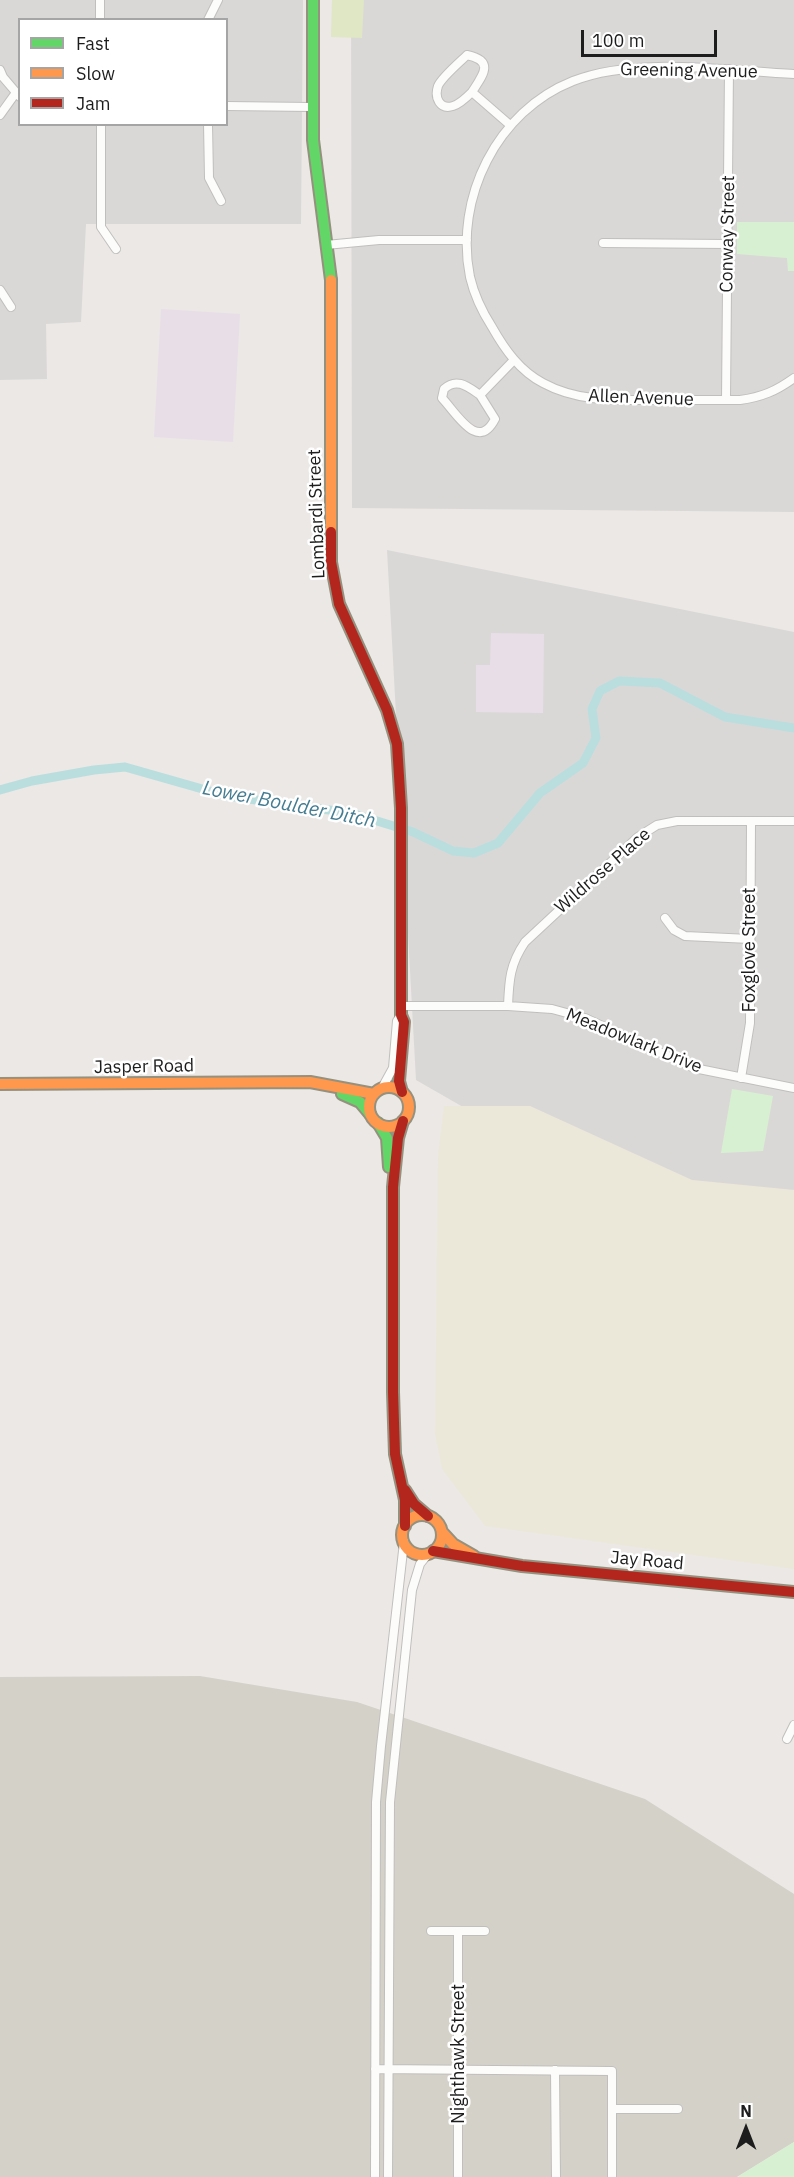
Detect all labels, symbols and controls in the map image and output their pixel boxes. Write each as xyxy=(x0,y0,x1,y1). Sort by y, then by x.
legend xyxy=(18,18,228,126)
scale bar xyxy=(584,18,720,56)
text: 100 m xyxy=(592,29,644,52)
text: Fast xyxy=(76,32,110,55)
street label: Greening Avenue xyxy=(620,59,758,83)
text: Slow xyxy=(76,62,115,85)
text: Jam xyxy=(76,92,111,115)
street label: Conway Street xyxy=(716,175,740,293)
street label: Allen Avenue xyxy=(588,385,694,411)
street label: Lombardi Street xyxy=(304,449,330,579)
water label: Lower Boulder Ditch xyxy=(200,776,378,834)
street label: Wildrose Place xyxy=(551,824,655,918)
street label: Foxglove Street xyxy=(739,887,761,1013)
street label: Meadowlark Drive xyxy=(563,1004,705,1078)
street label: Jasper Road xyxy=(94,1055,194,1079)
street label: Jay Road xyxy=(610,1547,684,1575)
street label: Nighthawk Street xyxy=(448,1984,470,2124)
north arrow xyxy=(716,2099,776,2159)
text: N xyxy=(740,2101,752,2121)

